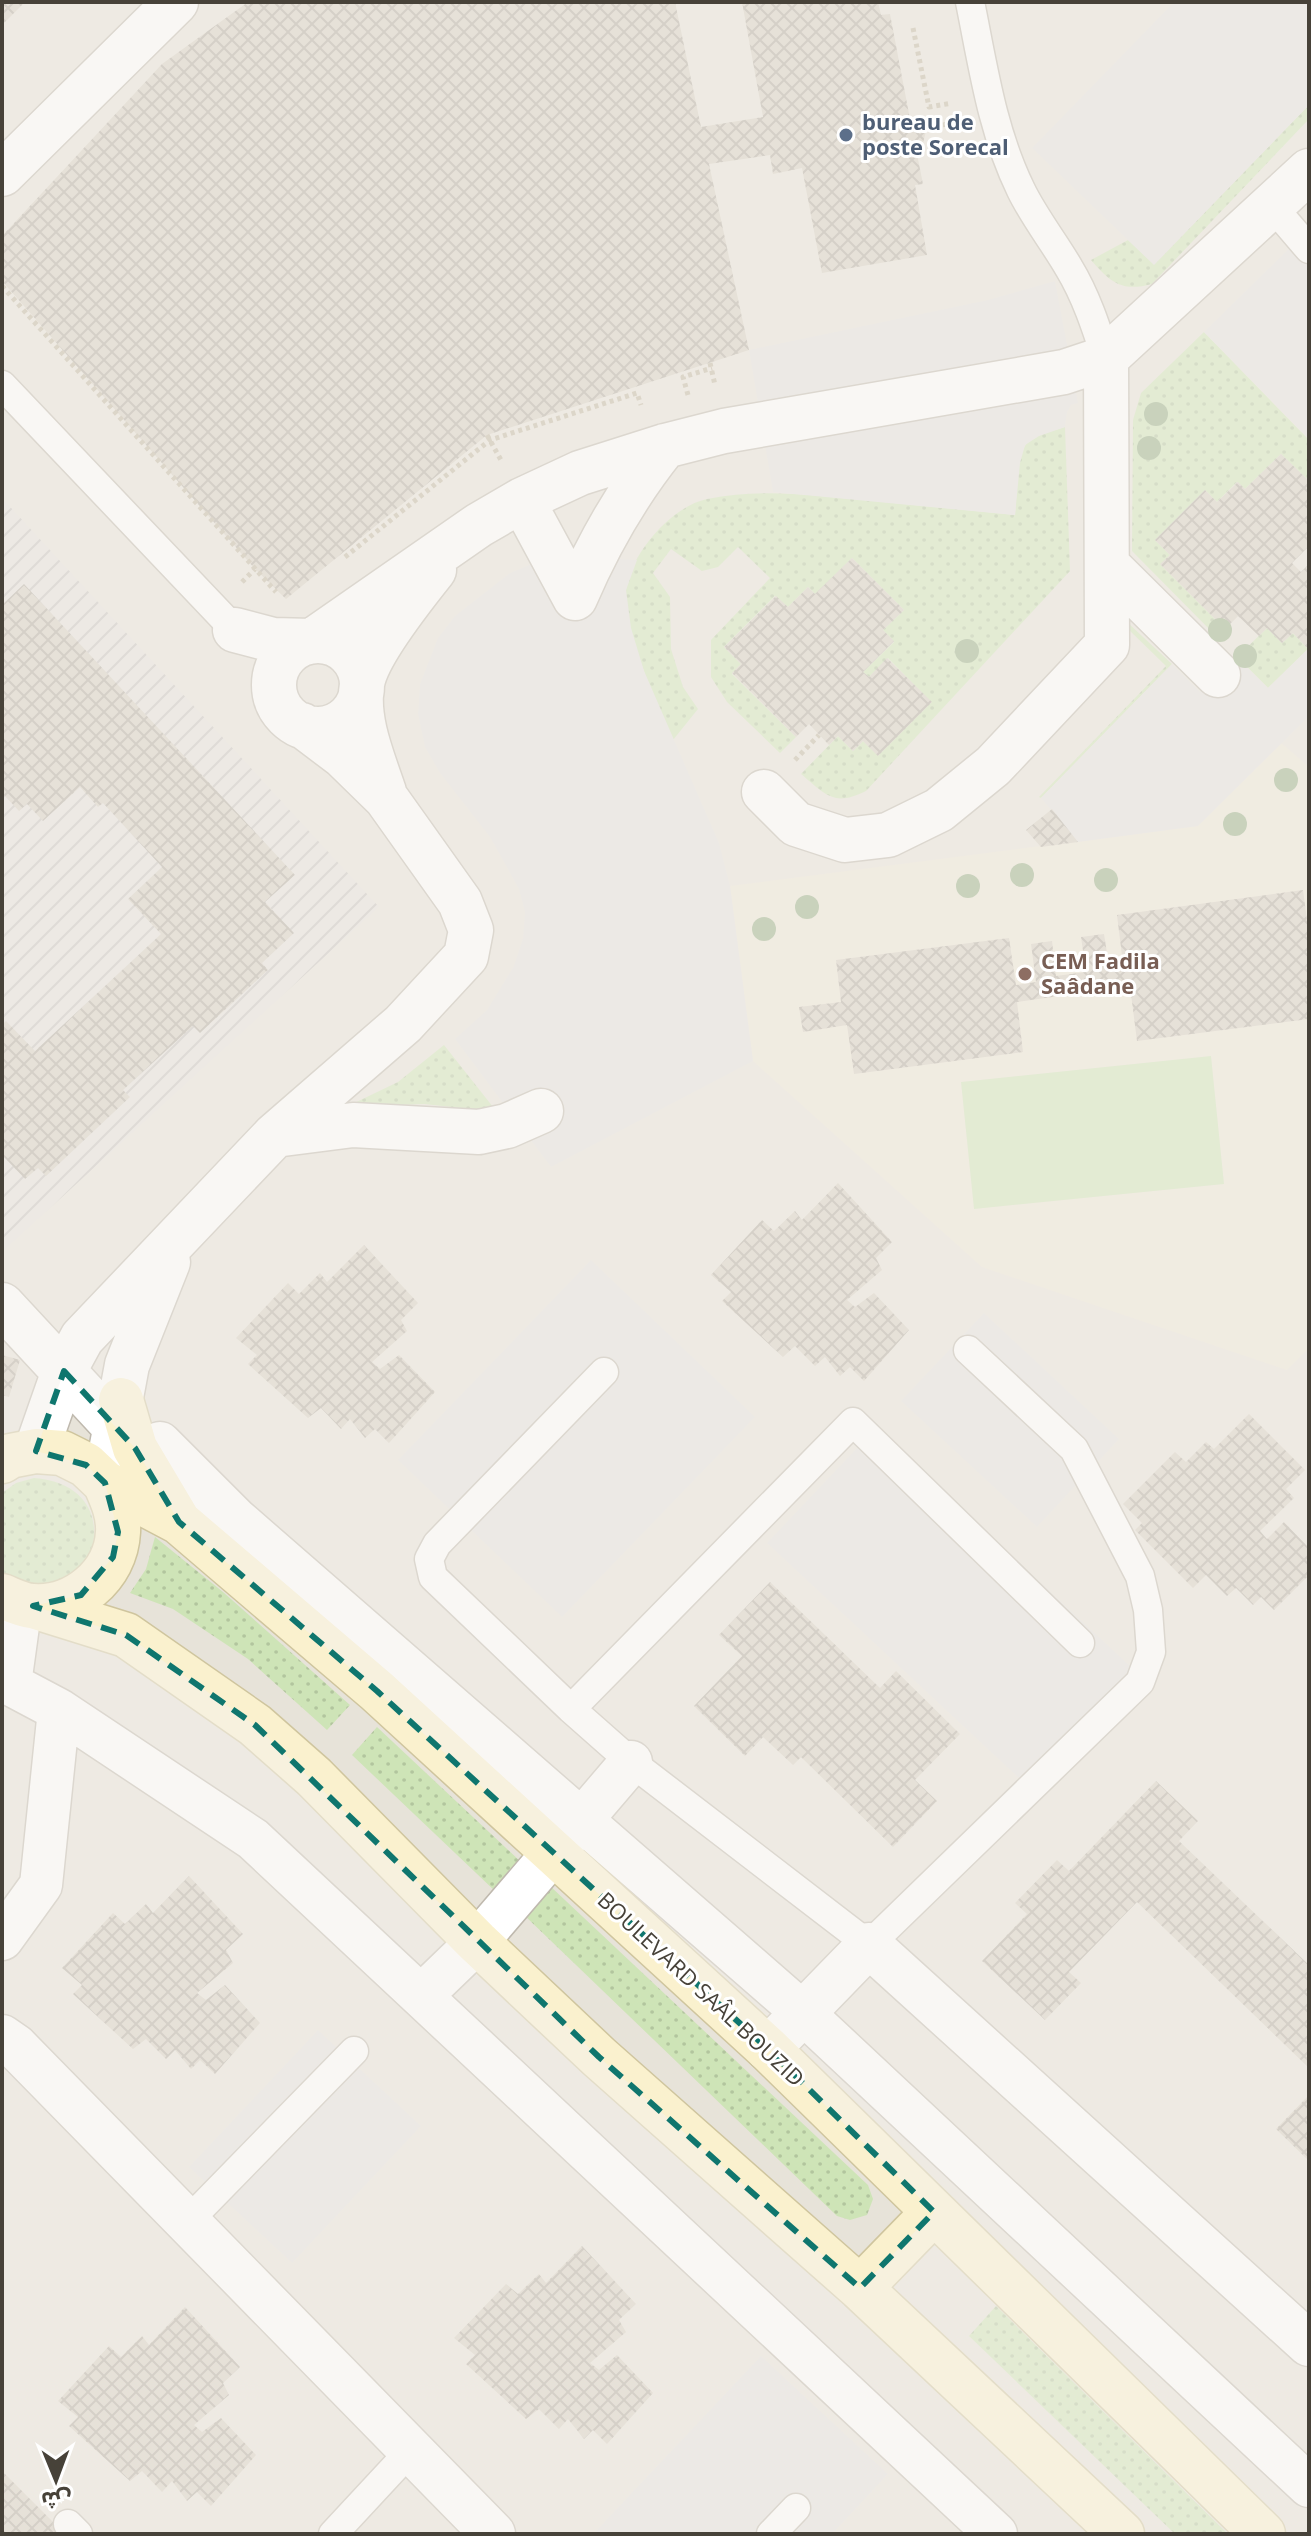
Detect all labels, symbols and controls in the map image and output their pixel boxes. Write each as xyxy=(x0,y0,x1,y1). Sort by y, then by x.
place label: bureau de poste Sorecal xyxy=(862,106,1009,161)
marker: bureau de poste Sorecal xyxy=(837,126,855,144)
place label: CEM Fadila Saâdane xyxy=(1041,945,1160,1000)
marker: CEM Fadila Saâdane xyxy=(1016,965,1034,983)
street label: BOULEVARD SAÂL BOUZID xyxy=(592,1884,812,2092)
north arrow xyxy=(16,2440,96,2520)
text: ش xyxy=(41,2486,72,2516)

